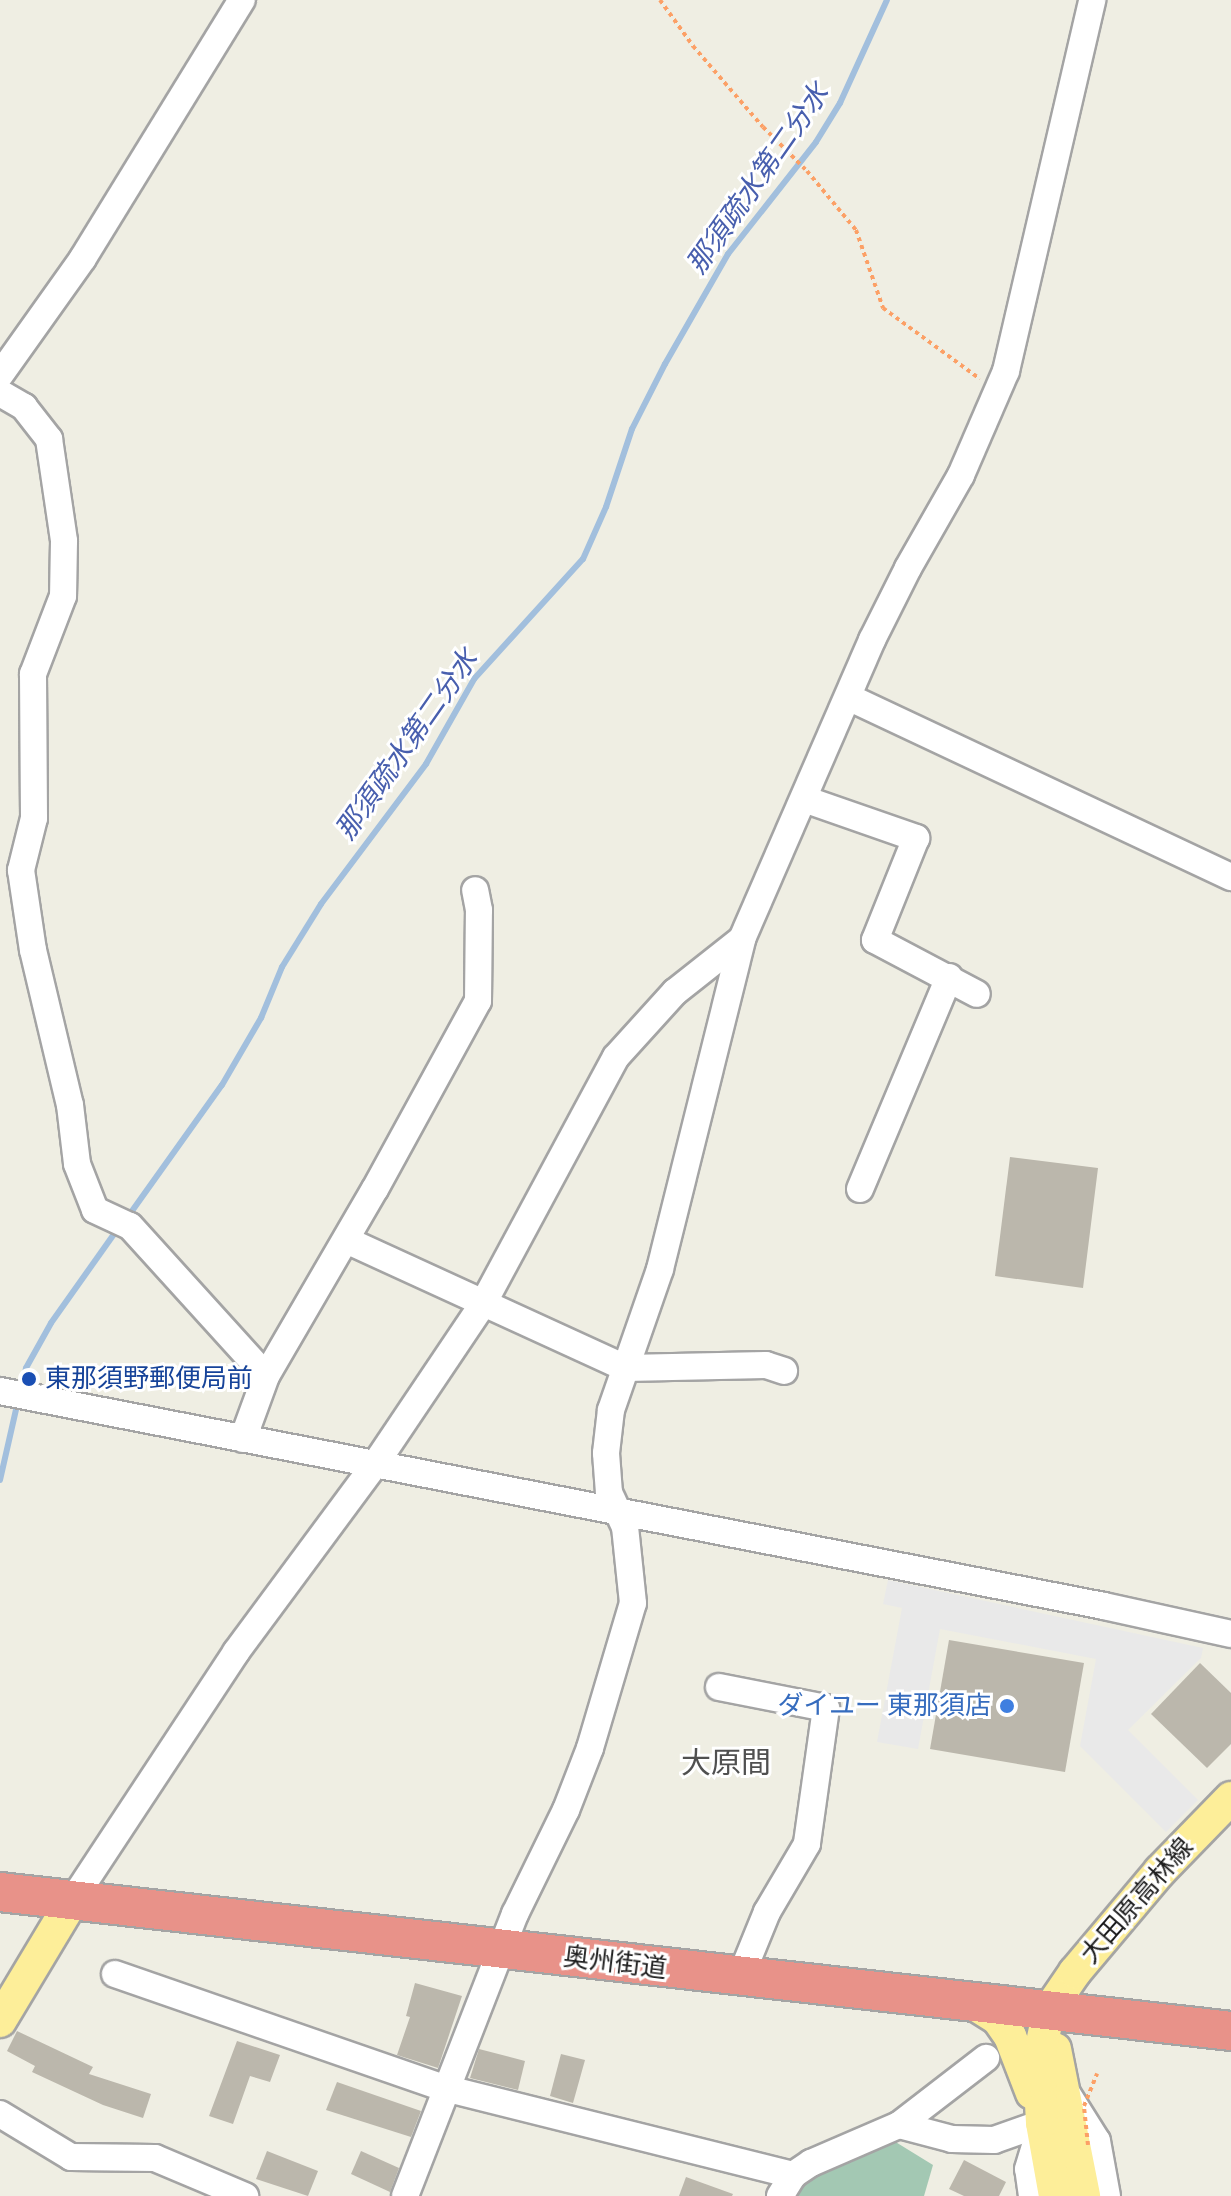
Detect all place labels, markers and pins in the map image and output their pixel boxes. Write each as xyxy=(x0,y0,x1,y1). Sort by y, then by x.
place label: 東那須野郵便局前 xyxy=(45,1363,253,1395)
marker: 東那須野郵便局前 xyxy=(20,1370,38,1388)
place label: ダイユー 東那須店 xyxy=(777,1690,991,1722)
marker: ダイユー 東那須店 xyxy=(998,1697,1016,1715)

